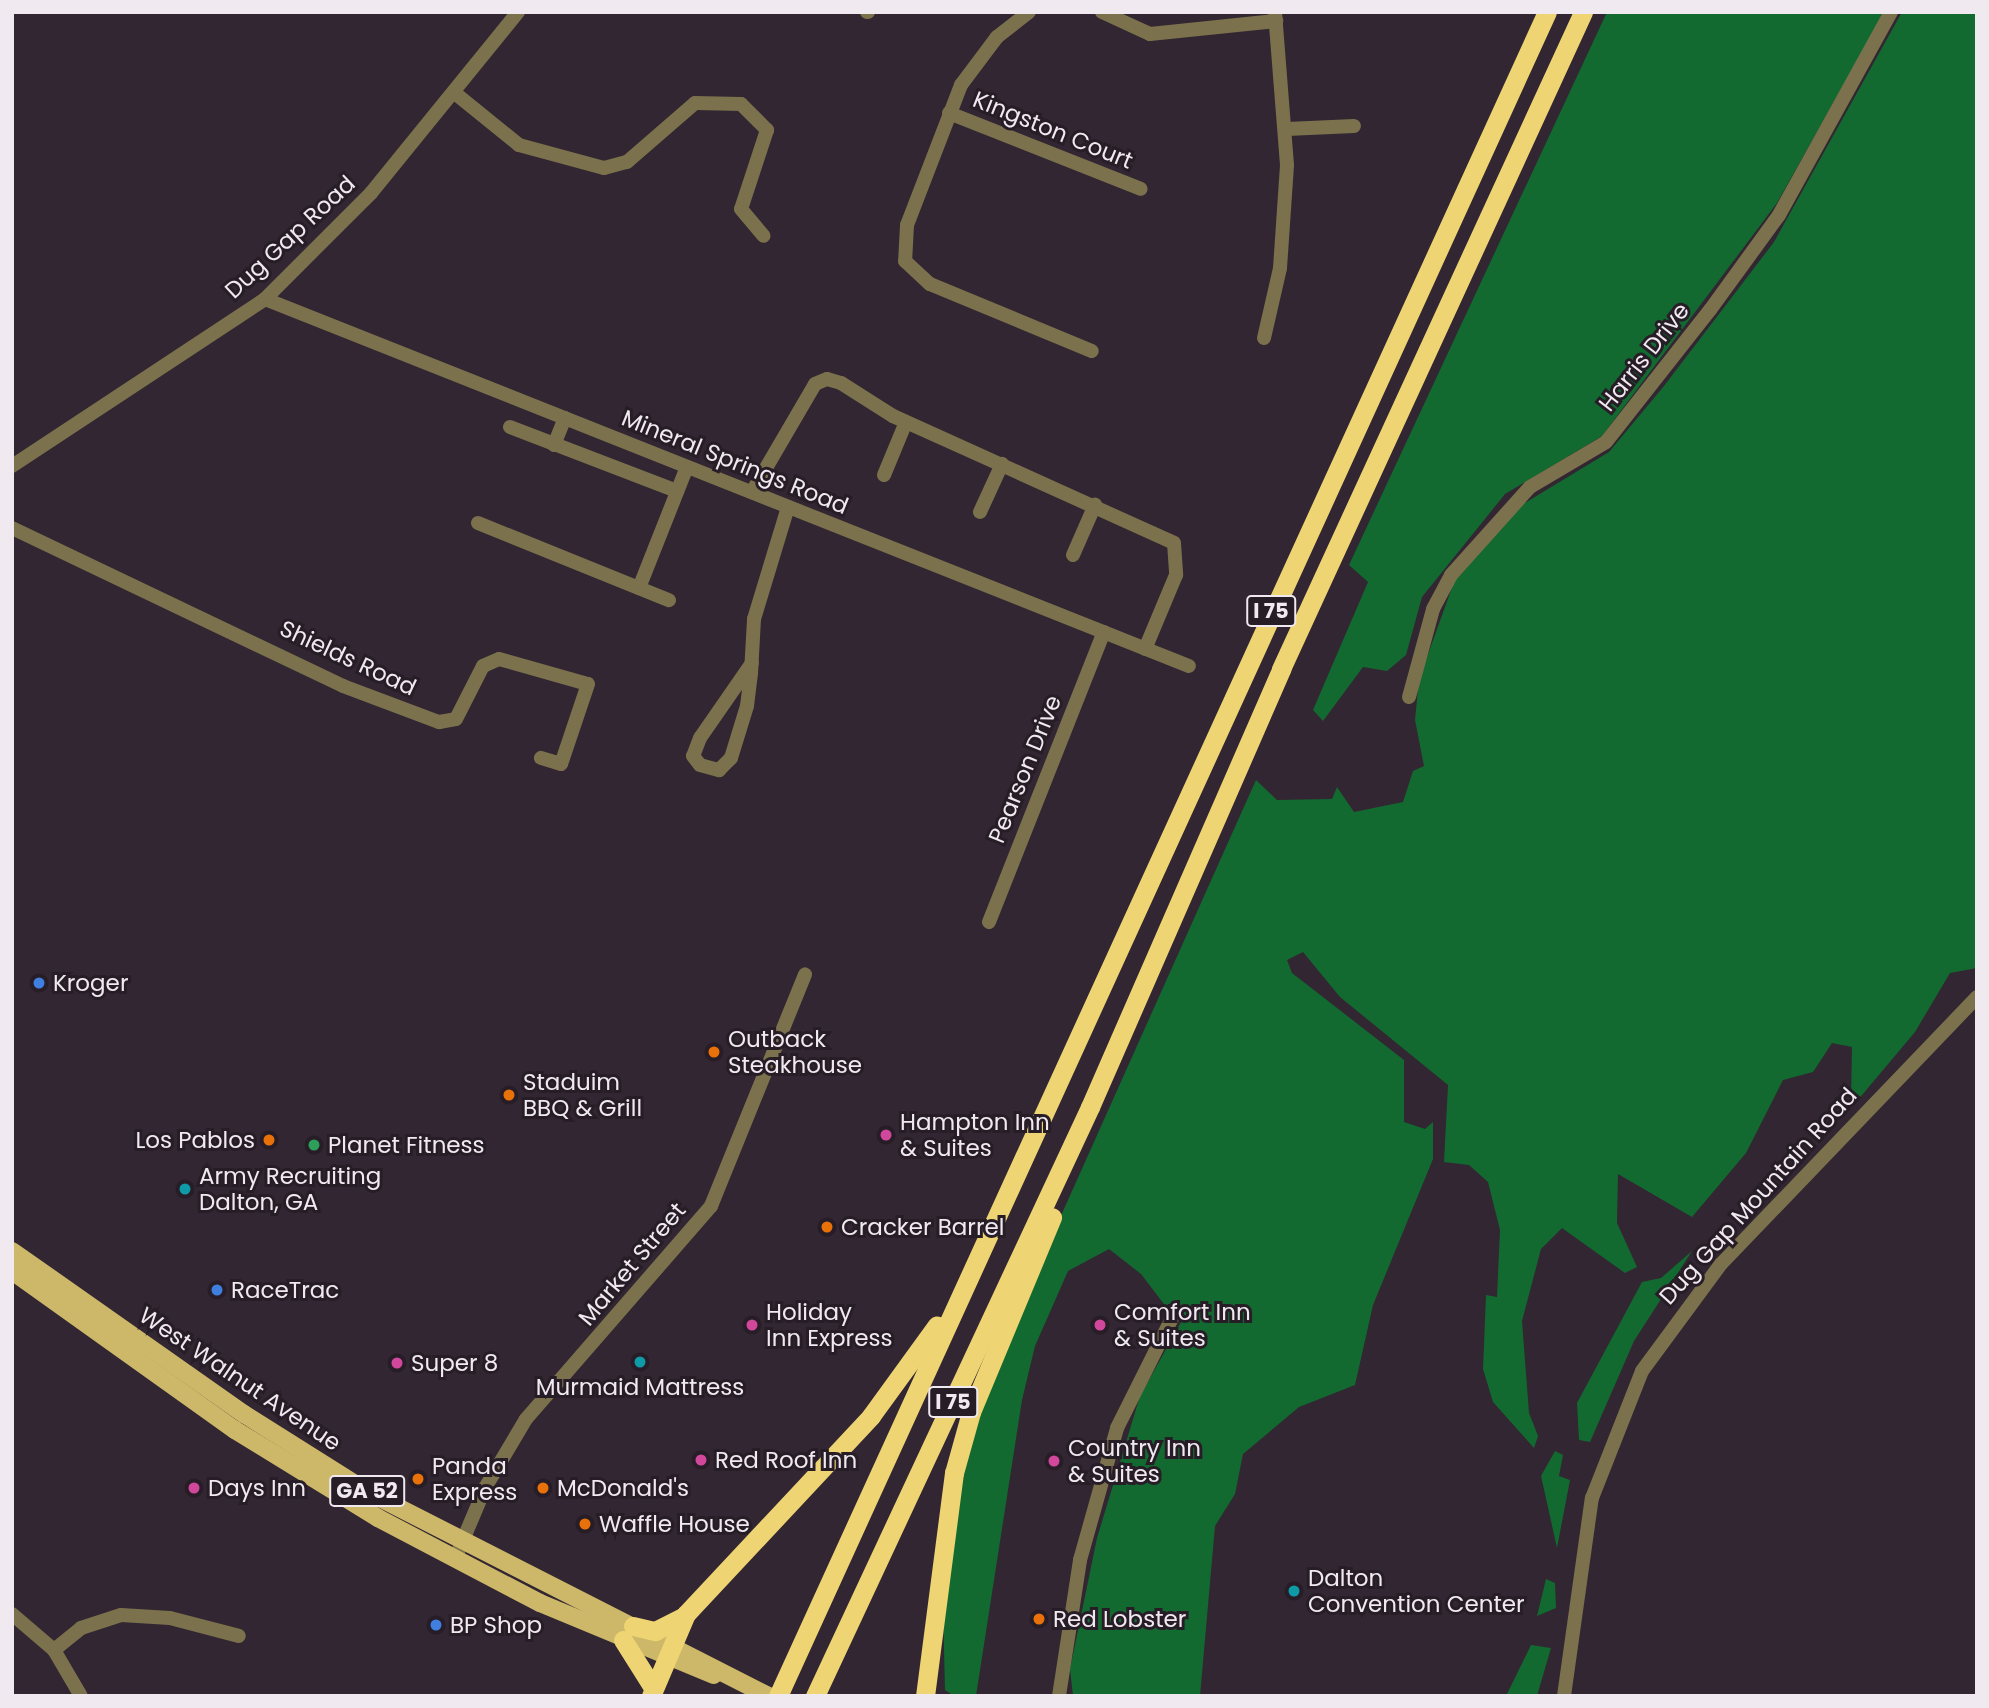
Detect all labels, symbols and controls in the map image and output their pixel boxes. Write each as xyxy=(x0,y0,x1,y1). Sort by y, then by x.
street label: Kingston Court xyxy=(969,85,1137,175)
street label: Dug Gap Road xyxy=(219,170,361,304)
street label: Harris Drive xyxy=(1593,297,1695,417)
street label: Mineral Springs Road xyxy=(618,404,852,520)
road number: I 75 xyxy=(1245,594,1297,628)
street label: Shields Road xyxy=(275,614,421,702)
street label: Pearson Drive xyxy=(983,691,1067,847)
place label: Kroger xyxy=(53,969,128,997)
marker: Kroger xyxy=(31,975,47,991)
place label: Outback Steakhouse xyxy=(728,1025,862,1079)
marker: Outback Steakhouse xyxy=(706,1044,722,1060)
place label: Staduim BBQ & Grill xyxy=(523,1068,642,1122)
street label: Dug Gap Mountain Road xyxy=(1653,1082,1863,1310)
marker: Staduim BBQ & Grill xyxy=(501,1087,517,1103)
place label: Hampton Inn & Suites xyxy=(900,1108,1050,1162)
place label: Los Pablos xyxy=(135,1126,255,1154)
marker: Hampton Inn & Suites xyxy=(878,1127,894,1143)
place label: Planet Fitness xyxy=(328,1131,485,1159)
marker: Los Pablos xyxy=(261,1132,277,1148)
marker: Planet Fitness xyxy=(306,1137,322,1153)
place label: Army Recruiting Dalton, GA xyxy=(199,1162,381,1216)
marker: Army Recruiting Dalton, GA xyxy=(177,1181,193,1197)
street label: Market Street xyxy=(573,1197,691,1331)
place label: Cracker Barrel xyxy=(841,1213,1004,1241)
marker: Cracker Barrel xyxy=(819,1219,835,1235)
place label: RaceTrac xyxy=(231,1276,339,1304)
marker: RaceTrac xyxy=(209,1282,225,1298)
place label: Holiday Inn Express xyxy=(766,1298,892,1352)
place label: Comfort Inn & Suites xyxy=(1114,1298,1251,1352)
street label: West Walnut Avenue xyxy=(134,1301,346,1457)
marker: Holiday Inn Express xyxy=(744,1317,760,1333)
marker: Comfort Inn & Suites xyxy=(1092,1317,1108,1333)
place label: Super 8 xyxy=(411,1349,498,1377)
marker: Murmaid Mattress xyxy=(632,1354,648,1370)
marker: Super 8 xyxy=(389,1355,405,1371)
place label: Murmaid Mattress xyxy=(536,1373,744,1401)
road number: I 75 xyxy=(927,1384,979,1420)
place label: Country Inn & Suites xyxy=(1068,1434,1201,1488)
place label: Red Roof Inn xyxy=(715,1446,857,1474)
place label: Panda Express xyxy=(432,1452,517,1506)
marker: Red Roof Inn xyxy=(693,1452,709,1468)
marker: Country Inn & Suites xyxy=(1046,1453,1062,1469)
marker: Panda Express xyxy=(410,1471,426,1487)
place label: Days Inn xyxy=(208,1474,306,1502)
road number: GA 52 xyxy=(328,1474,406,1508)
place label: McDonald's xyxy=(557,1474,689,1502)
marker: Days Inn xyxy=(186,1480,202,1496)
marker: McDonald's xyxy=(535,1480,551,1496)
place label: Waffle House xyxy=(599,1510,750,1538)
marker: Waffle House xyxy=(577,1516,593,1532)
place label: Dalton Convention Center xyxy=(1308,1564,1525,1618)
marker: Dalton Convention Center xyxy=(1286,1583,1302,1599)
place label: Red Lobster xyxy=(1053,1605,1186,1633)
place label: BP Shop xyxy=(450,1611,542,1639)
marker: Red Lobster xyxy=(1031,1611,1047,1627)
marker: BP Shop xyxy=(428,1617,444,1633)

